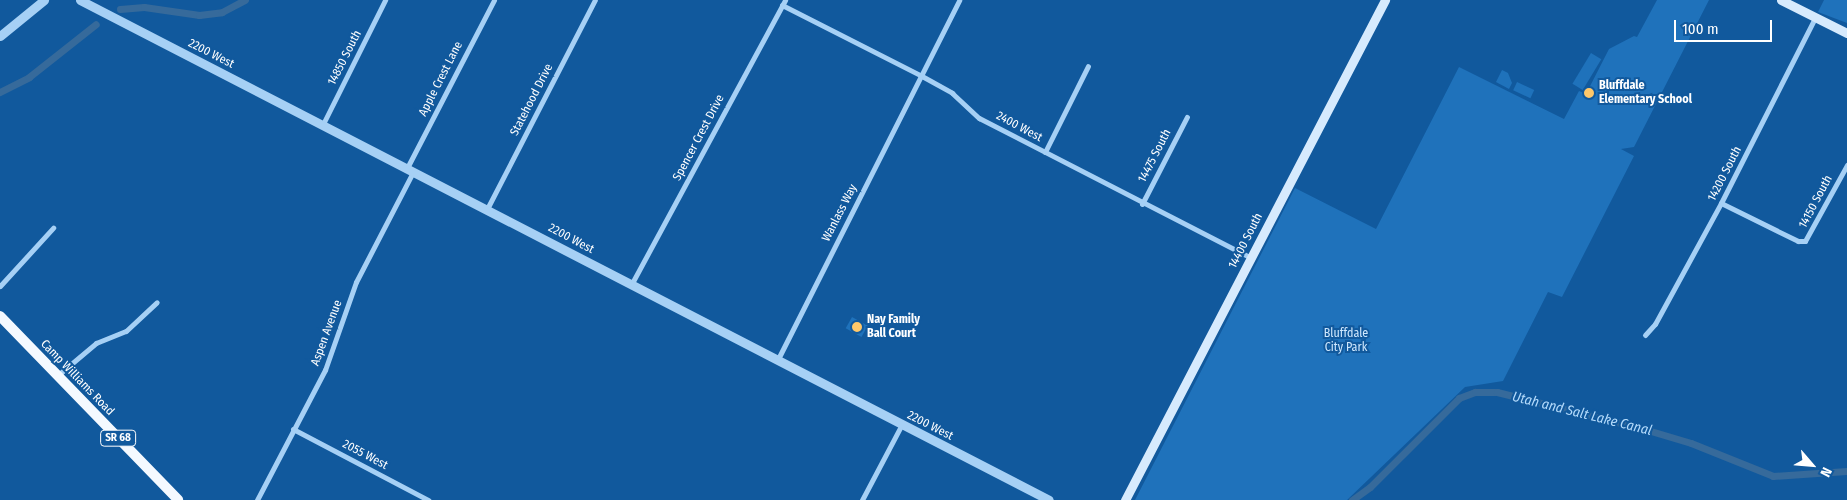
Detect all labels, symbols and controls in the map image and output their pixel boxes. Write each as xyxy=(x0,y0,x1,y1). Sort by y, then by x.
scale bar xyxy=(1677,10,1774,42)
text: 100 m xyxy=(1682,20,1719,38)
street label: 14850 South xyxy=(325,28,365,88)
street label: 2200 West xyxy=(186,36,236,72)
street label: Apple Crest Lane xyxy=(416,39,466,119)
street label: Statehood Drive xyxy=(508,62,556,138)
place label: Bluffdale Elementary School xyxy=(1599,79,1692,107)
marker: Bluffdale Elementary School xyxy=(1583,87,1595,99)
street label: Spencer Crest Drive xyxy=(670,93,728,183)
street label: 2400 West xyxy=(994,109,1044,145)
street label: 14475 South xyxy=(1135,127,1175,185)
street label: 14200 South xyxy=(1705,144,1745,204)
street label: 14150 South xyxy=(1796,173,1836,231)
street label: Wanlass Way xyxy=(819,182,861,244)
street label: 14400 South xyxy=(1226,211,1266,271)
street label: 2200 West xyxy=(546,221,596,257)
street label: Aspen Avenue xyxy=(308,298,346,368)
place label: Nay Family Ball Court xyxy=(867,313,920,341)
marker: Nay Family Ball Court xyxy=(851,321,863,333)
park label: Bluffdale City Park xyxy=(1324,327,1368,355)
street label: Camp Williams Road xyxy=(37,337,117,419)
water label: Utah and Salt Lake Canal xyxy=(1510,389,1654,439)
street label: 2200 West xyxy=(905,408,955,444)
road number: SR 68 xyxy=(99,429,137,446)
street label: 2055 West xyxy=(340,437,390,473)
north arrow xyxy=(1787,440,1837,490)
text: N xyxy=(1816,464,1835,480)

